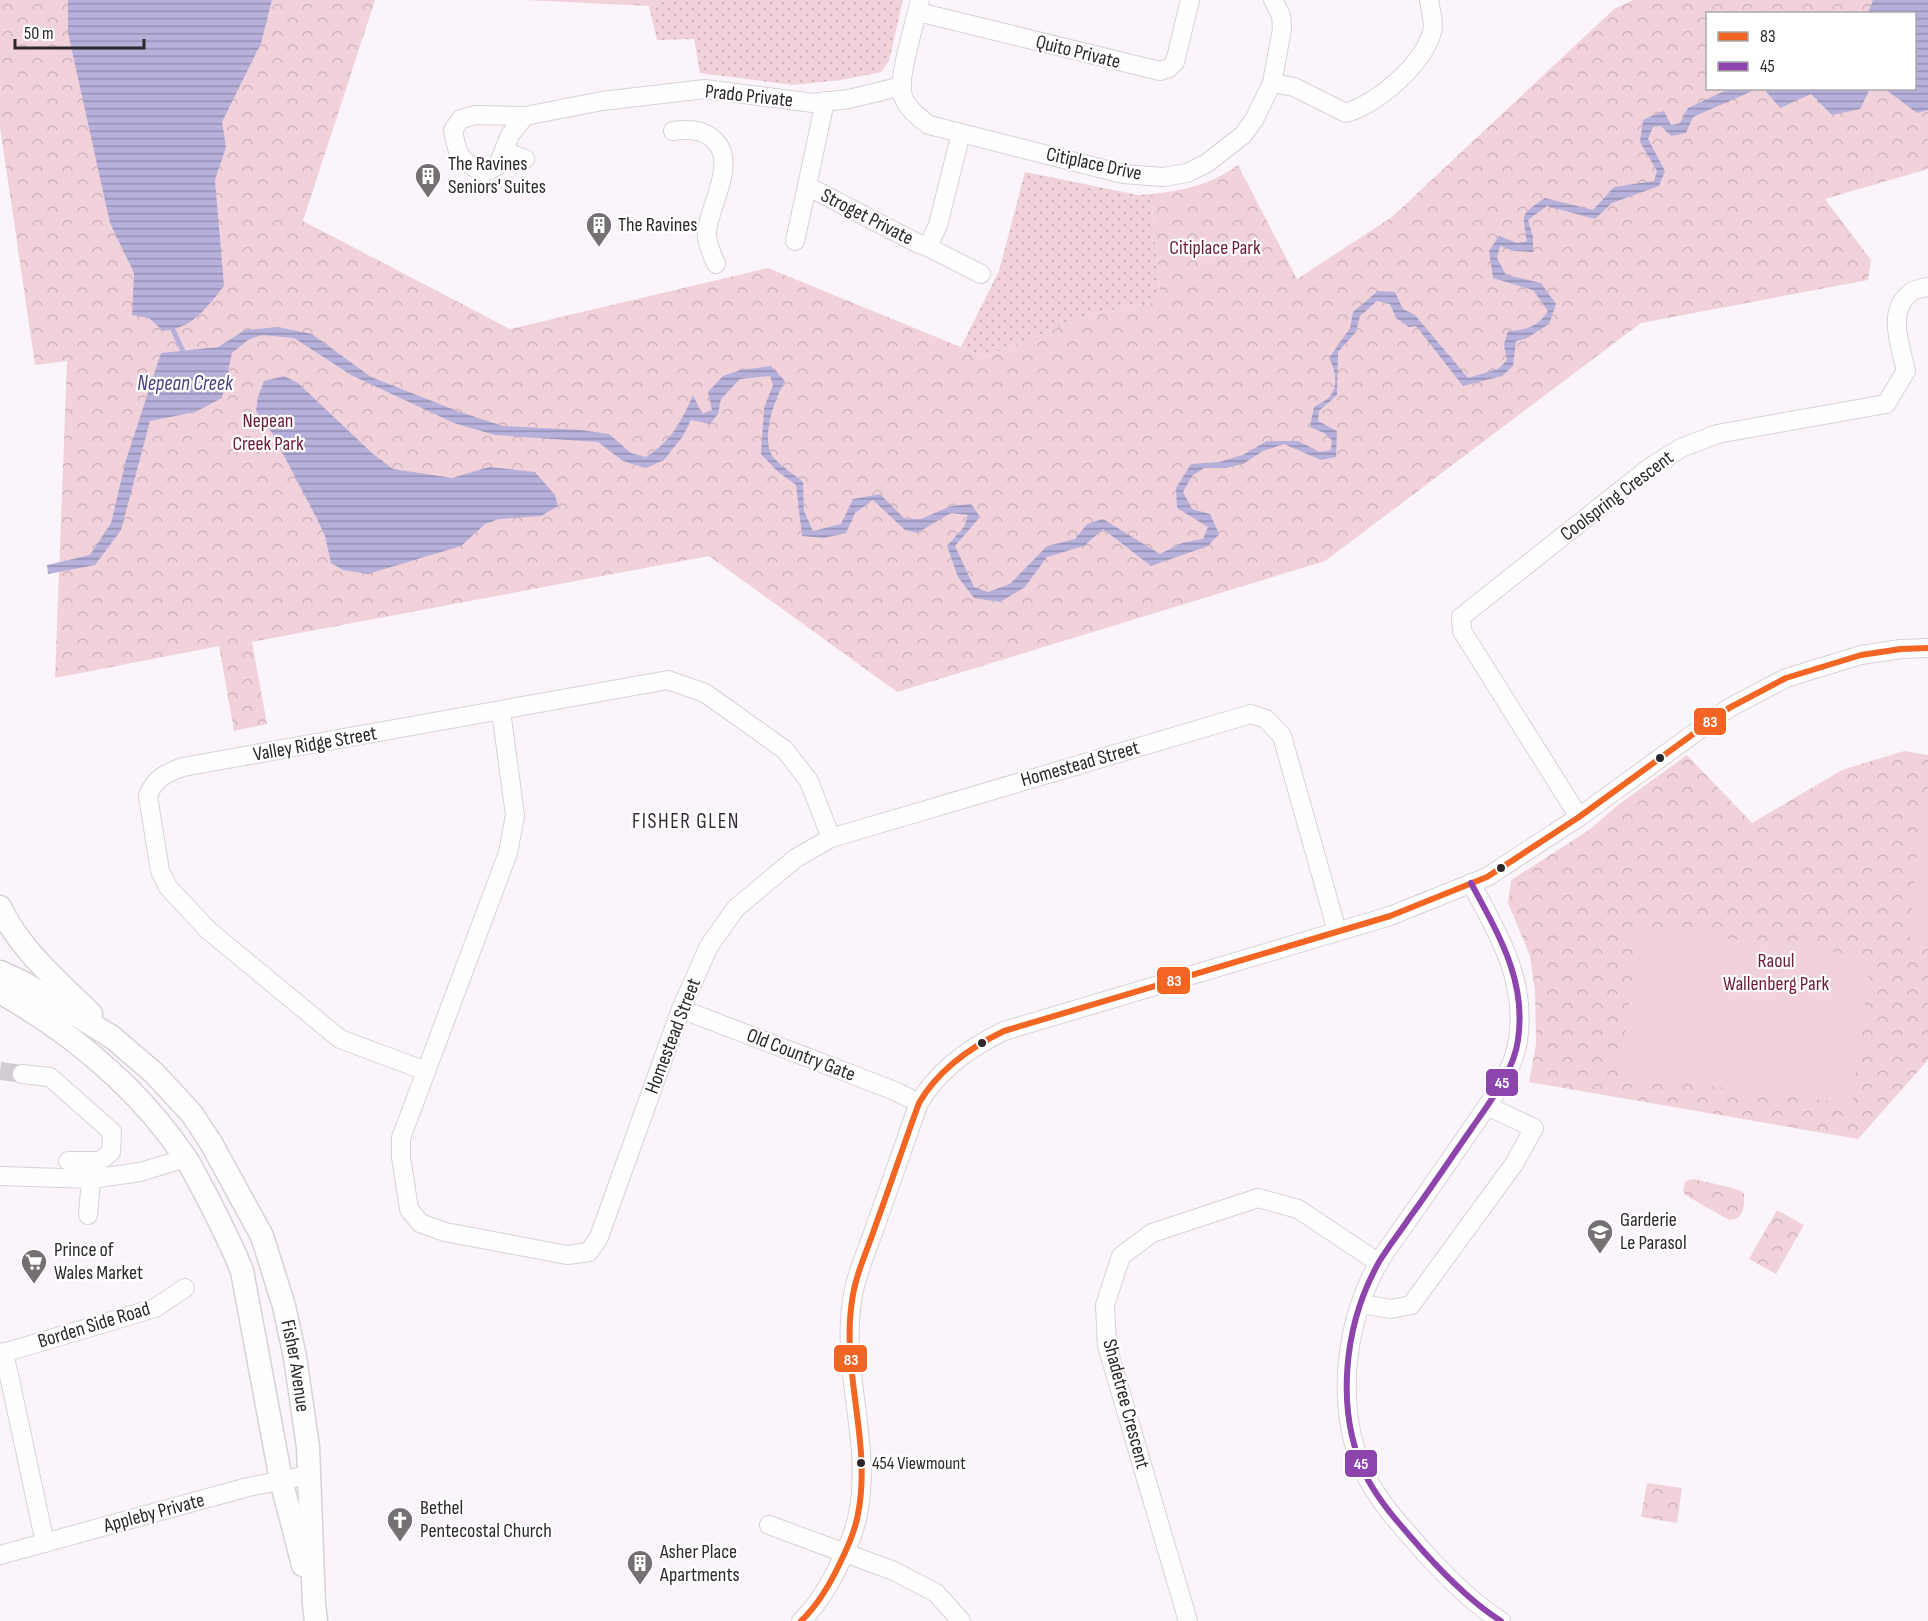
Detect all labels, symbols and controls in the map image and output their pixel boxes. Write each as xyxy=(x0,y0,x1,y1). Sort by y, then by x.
scale bar xyxy=(15,12,144,50)
legend xyxy=(1706,12,1916,90)
text: 50 m xyxy=(24,23,54,44)
text: 83 xyxy=(1760,26,1775,47)
street label: Quito Private xyxy=(1033,30,1123,74)
text: 45 xyxy=(1760,56,1775,77)
street label: Prado Private xyxy=(704,79,794,113)
street label: Citiplace Drive xyxy=(1044,142,1144,186)
place label: The Ravines Seniors' Suites xyxy=(448,152,546,199)
building icon: The Ravines Seniors' Suites xyxy=(413,161,443,199)
street label: Stroget Private xyxy=(817,183,917,251)
building icon: The Ravines xyxy=(584,210,614,248)
place label: The Ravines xyxy=(618,213,698,237)
park label: Citiplace Park xyxy=(1169,236,1261,260)
water label: Nepean Creek xyxy=(137,371,234,396)
park label: Nepean Creek Park xyxy=(232,409,304,456)
street label: Coolspring Crescent xyxy=(1556,446,1678,546)
line badge: 83 xyxy=(1693,707,1727,736)
text: 83 xyxy=(1703,713,1717,732)
street label: Valley Ridge Street xyxy=(251,721,379,767)
street label: Homestead Street xyxy=(1018,736,1142,792)
unlabelled marker xyxy=(1654,752,1666,764)
district label: FISHER GLEN xyxy=(632,809,740,834)
unlabelled marker xyxy=(1495,862,1507,874)
park label: Raoul Wallenberg Park xyxy=(1723,949,1829,996)
line badge: 83 xyxy=(1156,966,1191,995)
text: 83 xyxy=(1167,972,1181,991)
street label: Homestead Street xyxy=(640,975,706,1097)
street label: Old Country Gate xyxy=(743,1023,859,1087)
unlabelled marker xyxy=(976,1037,988,1049)
line badge: 45 xyxy=(1485,1068,1519,1097)
text: 45 xyxy=(1495,1074,1509,1093)
place label: Garderie Le Parasol xyxy=(1620,1208,1687,1255)
school or university icon: Garderie Le Parasol xyxy=(1585,1217,1615,1255)
place label: Prince of Wales Market xyxy=(54,1238,143,1285)
supermarket icon: Prince of Wales Market xyxy=(19,1247,49,1285)
street label: Borden Side Road xyxy=(35,1297,153,1353)
street label: Fisher Avenue xyxy=(275,1318,315,1414)
street label: Shadetree Crescent xyxy=(1097,1337,1155,1471)
line badge: 83 xyxy=(833,1344,868,1373)
text: 83 xyxy=(844,1351,858,1370)
line badge: 45 xyxy=(1344,1449,1378,1478)
place label: 454 Viewmount xyxy=(872,1453,966,1474)
text: 45 xyxy=(1354,1455,1368,1474)
marker: 454 Viewmount xyxy=(855,1457,867,1469)
street label: Appleby Private xyxy=(100,1488,207,1538)
place label: Bethel Pentecostal Church xyxy=(420,1496,552,1543)
church icon: Bethel Pentecostal Church xyxy=(385,1505,415,1543)
place label: Asher Place Apartments xyxy=(659,1540,740,1587)
building icon: Asher Place Apartments xyxy=(625,1548,655,1586)

